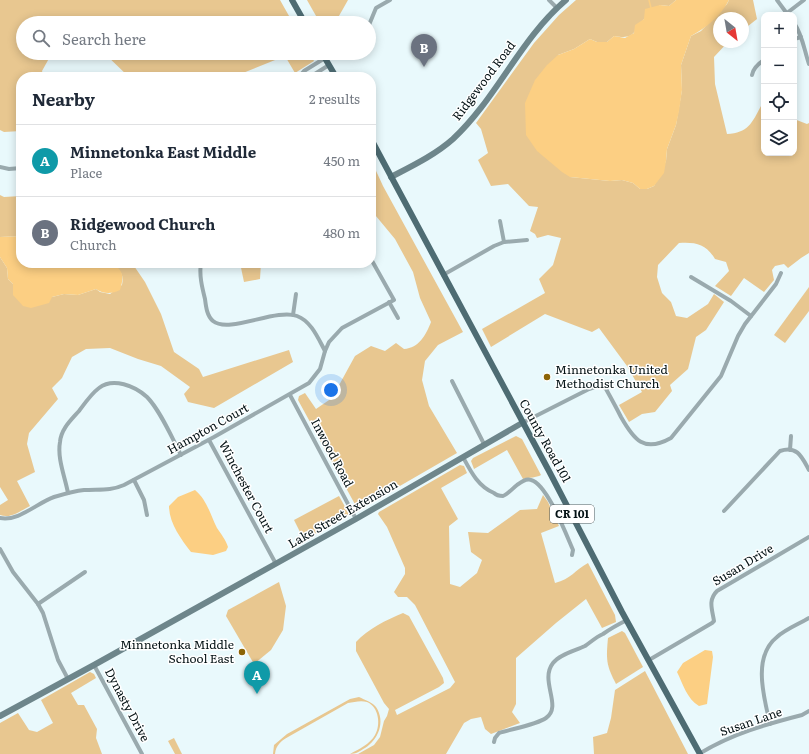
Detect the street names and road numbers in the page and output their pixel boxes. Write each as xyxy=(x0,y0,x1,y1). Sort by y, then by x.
street label: Ridgewood Road xyxy=(447,36,520,124)
street label: County Road 101 xyxy=(515,396,576,486)
street label: Hampton Court xyxy=(163,398,252,458)
street label: Inwood Road xyxy=(307,415,359,491)
street label: Winchester Court xyxy=(215,437,279,536)
street label: Lake Street Extension xyxy=(284,474,401,552)
road number: CR 101 xyxy=(550,505,594,523)
street label: Susan Drive xyxy=(709,539,776,589)
street label: Dynasty Drive xyxy=(101,664,155,745)
street label: Susan Lane xyxy=(717,702,784,740)

